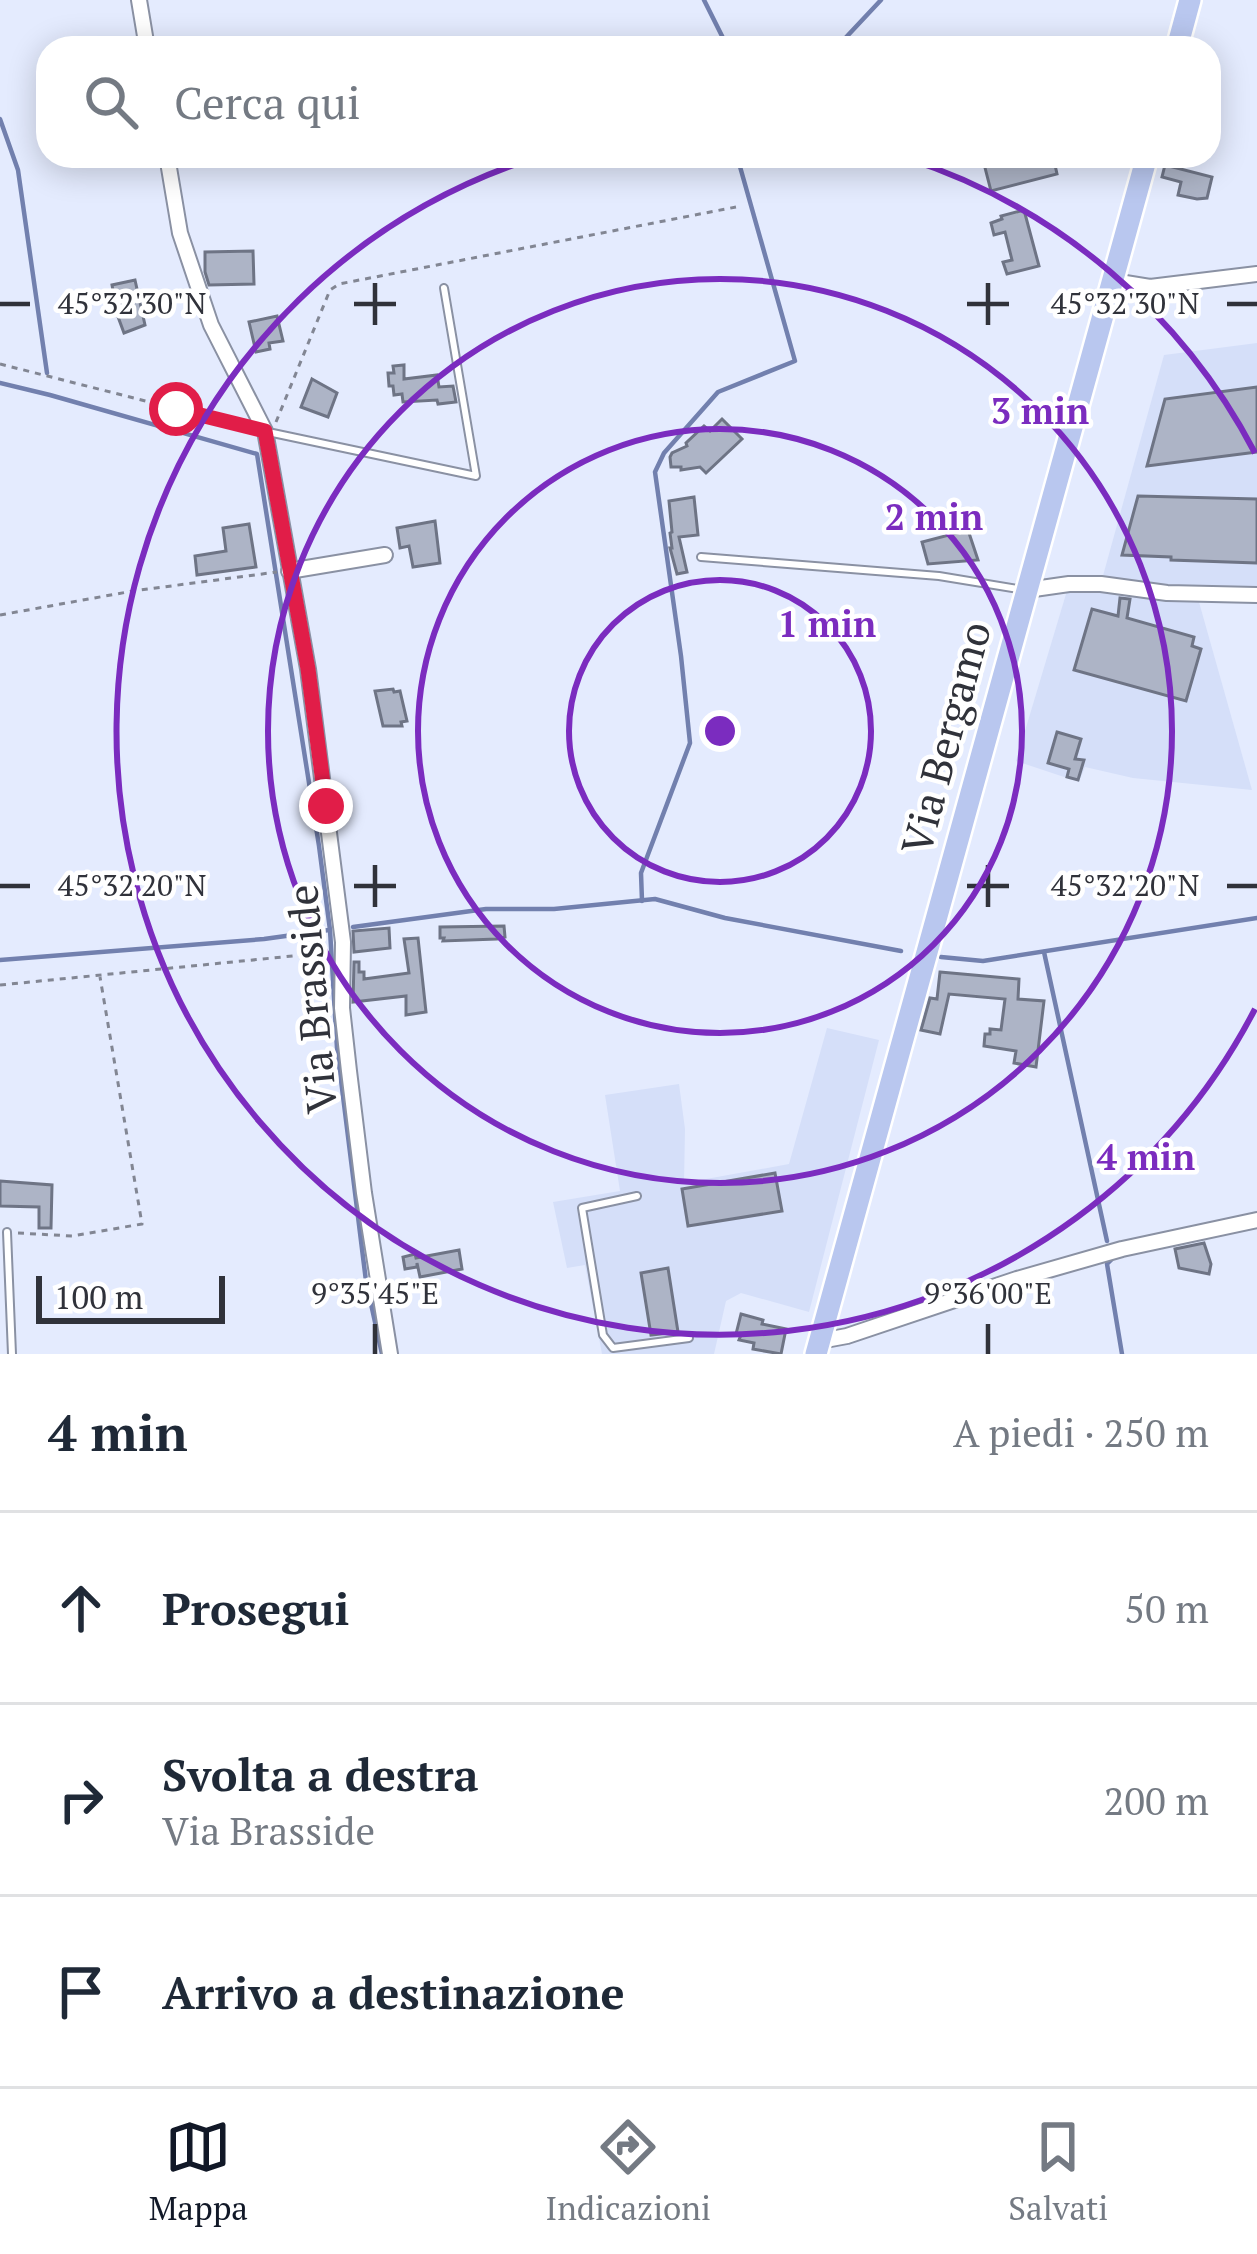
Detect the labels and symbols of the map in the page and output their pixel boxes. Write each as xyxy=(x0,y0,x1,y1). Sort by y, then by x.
text: 45°32'30"N xyxy=(58,283,206,323)
text: 45°32'30"N xyxy=(1051,283,1199,323)
route start xyxy=(149,382,203,436)
text: 3 min xyxy=(991,387,1089,434)
text: 2 min xyxy=(885,493,983,540)
text: 1 min xyxy=(778,600,876,647)
street label: Via Bergamo xyxy=(887,615,1003,860)
centre of rings xyxy=(699,710,741,752)
route end xyxy=(299,779,353,833)
text: 45°32'20"N xyxy=(58,865,206,905)
text: 45°32'20"N xyxy=(1051,865,1199,905)
street label: Via Brasside xyxy=(273,882,349,1116)
text: 4 min xyxy=(1097,1133,1195,1180)
scale bar xyxy=(36,1270,225,1323)
text: 9°35'45"E xyxy=(311,1273,439,1313)
text: 9°36'00"E xyxy=(924,1273,1052,1313)

